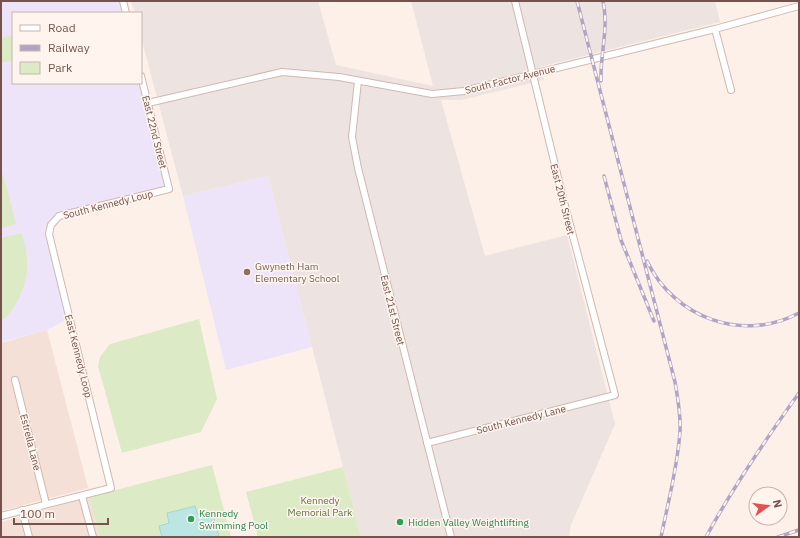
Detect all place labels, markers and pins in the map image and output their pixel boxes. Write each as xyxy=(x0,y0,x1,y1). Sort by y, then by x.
place label: Gwyneth Ham Elementary School xyxy=(255,260,340,285)
marker: Gwyneth Ham Elementary School xyxy=(242,267,252,277)
place label: Kennedy Swimming Pool xyxy=(199,507,268,532)
marker: Kennedy Swimming Pool xyxy=(186,514,196,524)
place label: Hidden Valley Weightlifting xyxy=(408,516,529,529)
marker: Hidden Valley Weightlifting xyxy=(395,517,405,527)

